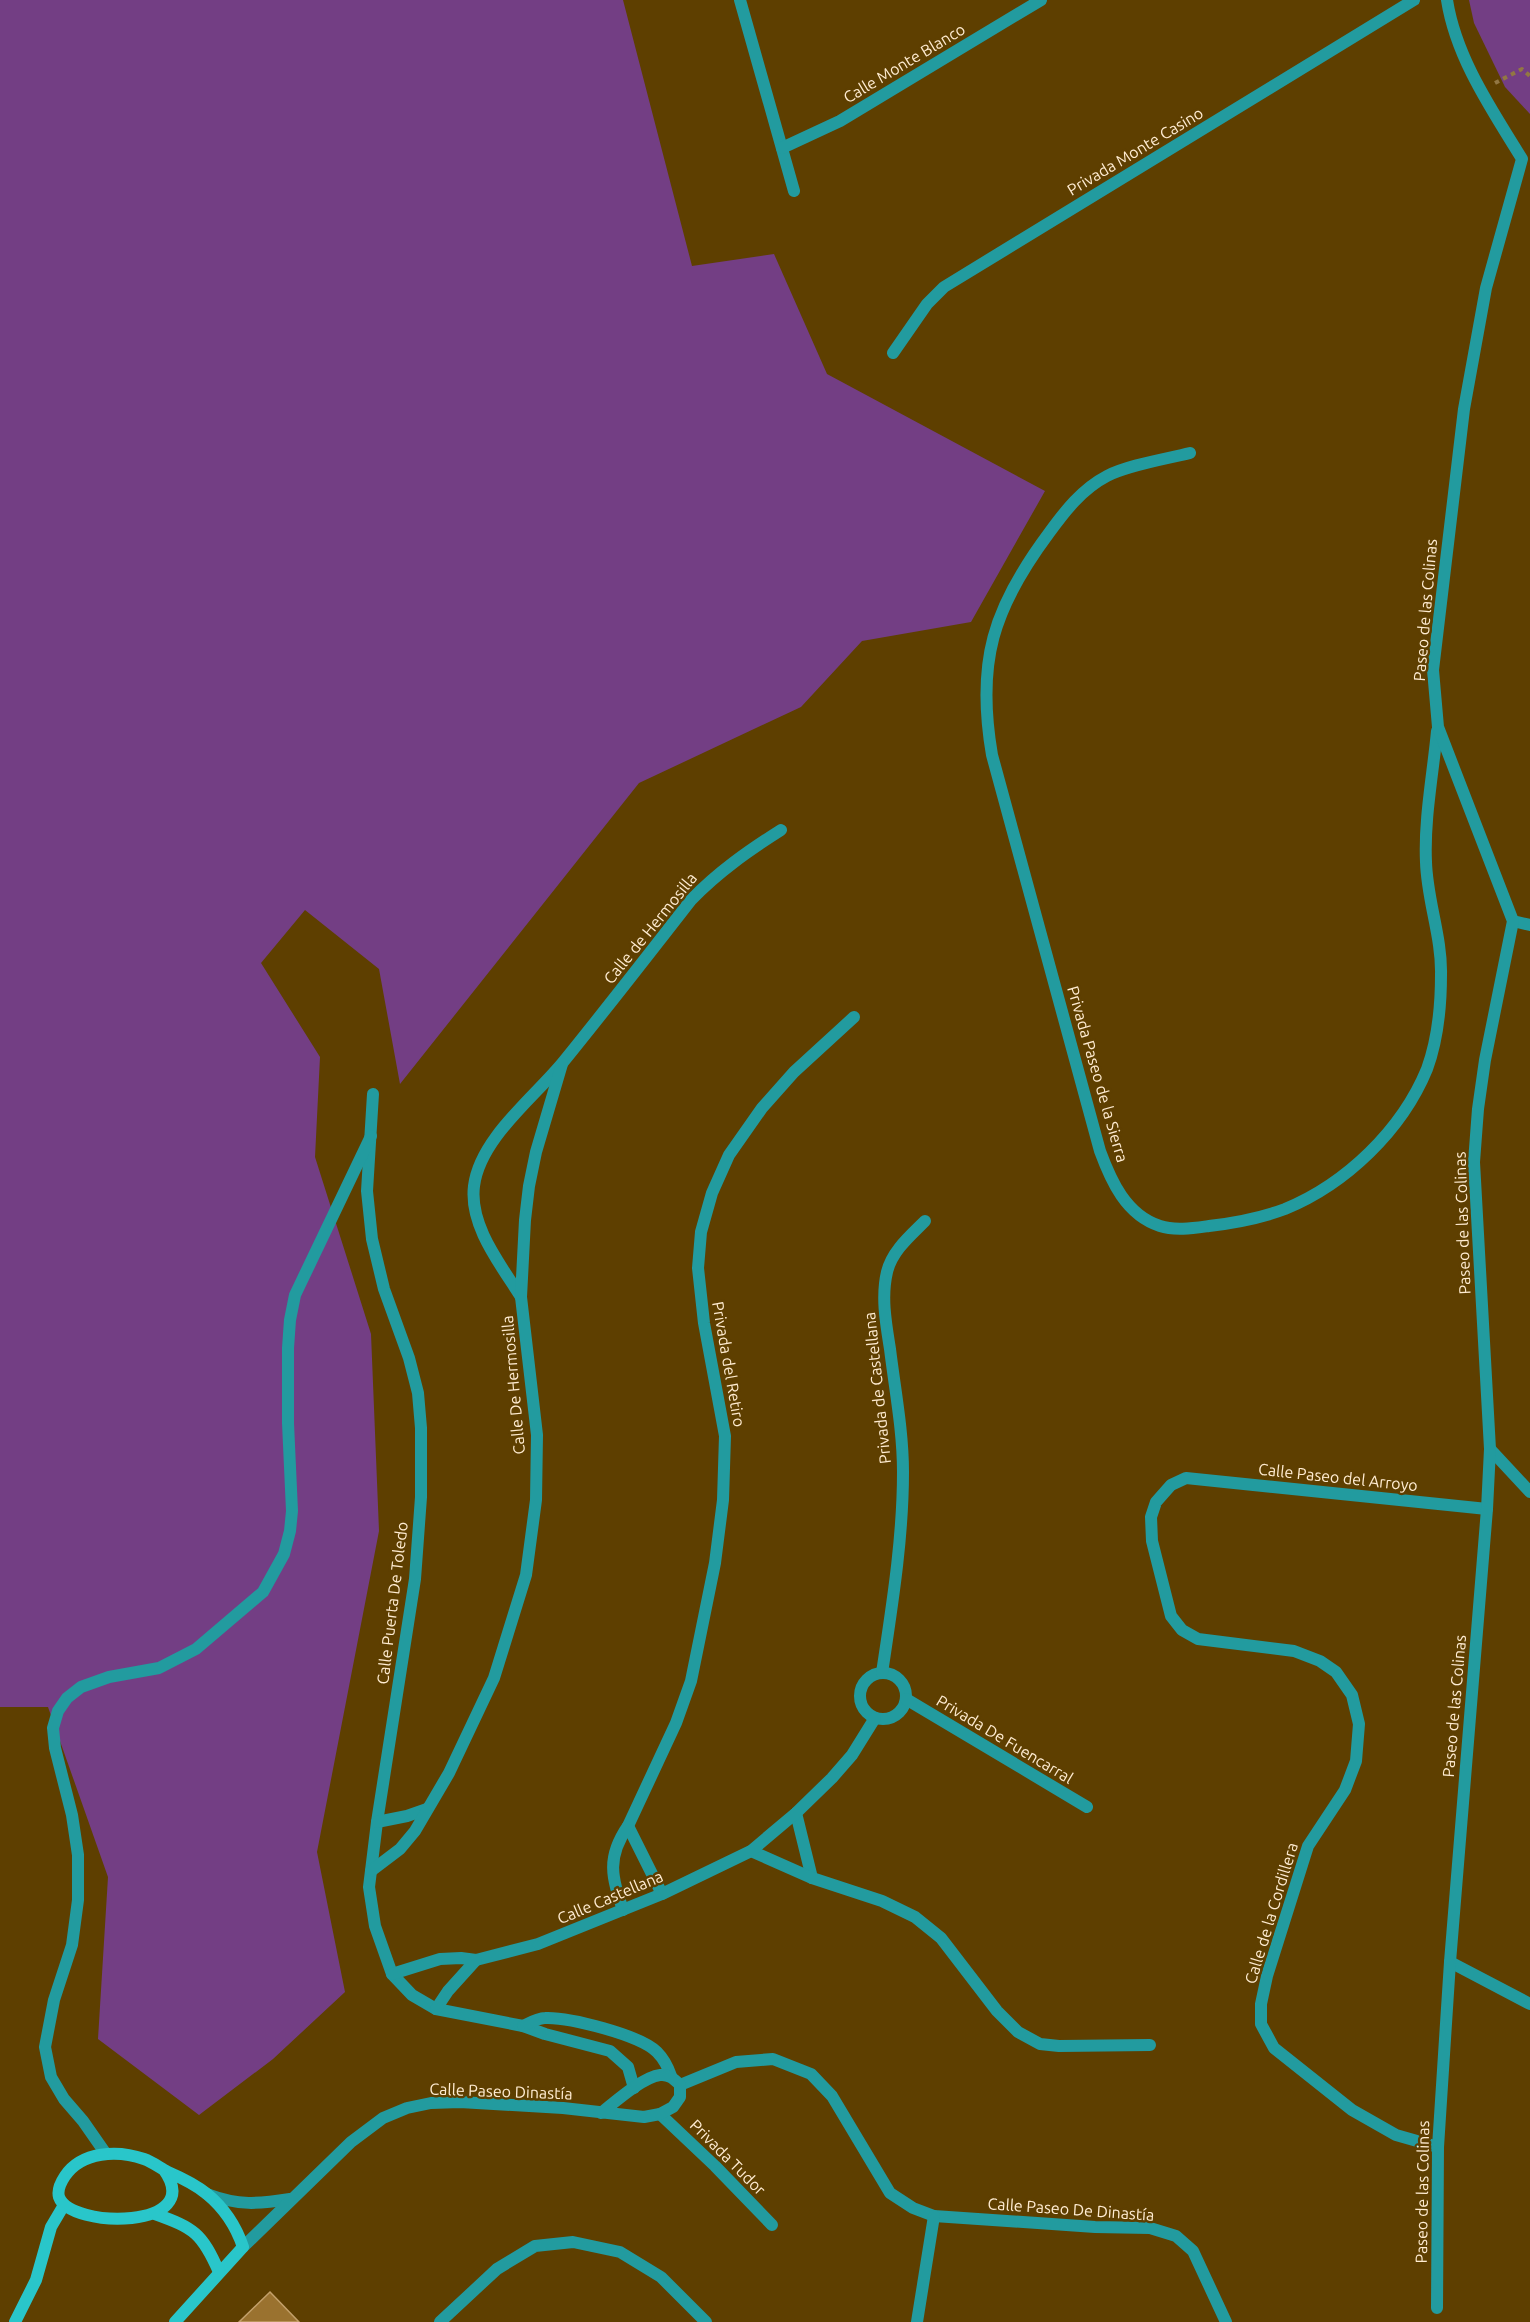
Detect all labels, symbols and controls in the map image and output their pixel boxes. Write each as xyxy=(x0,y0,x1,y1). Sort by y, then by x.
street label: Calle Monte Blanco xyxy=(840,20,968,106)
street label: Privada Monte Casino xyxy=(1064,103,1206,199)
street label: Paseo de las Colinas xyxy=(1410,538,1440,682)
street label: Calle de Hermosilla xyxy=(600,869,700,987)
street label: Privada Paseo de la Sierra xyxy=(1064,984,1132,1164)
street label: Paseo de las Colinas xyxy=(1451,1151,1473,1295)
street label: Privada del Retiro xyxy=(709,1300,749,1428)
street label: Privada de Castellana xyxy=(860,1311,894,1465)
street label: Calle De Hermosilla xyxy=(498,1315,528,1455)
street label: Calle Paseo del Arroyo xyxy=(1257,1460,1419,1494)
street label: Calle Puerta De Toledo xyxy=(373,1521,411,1685)
street label: Paseo de las Colinas xyxy=(1439,1634,1469,1778)
street label: Privada De Fuencarral xyxy=(934,1691,1076,1787)
street label: Calle de la Cordillera xyxy=(1241,1840,1301,1986)
street label: Calle Castellana xyxy=(554,1867,666,1927)
street label: Calle Paseo Dinastía xyxy=(429,2080,573,2102)
street label: Privada Tudor xyxy=(687,2116,769,2198)
street label: Paseo de las Colinas xyxy=(1412,2120,1432,2264)
street label: Calle Paseo De Dinastía xyxy=(987,2194,1155,2224)

